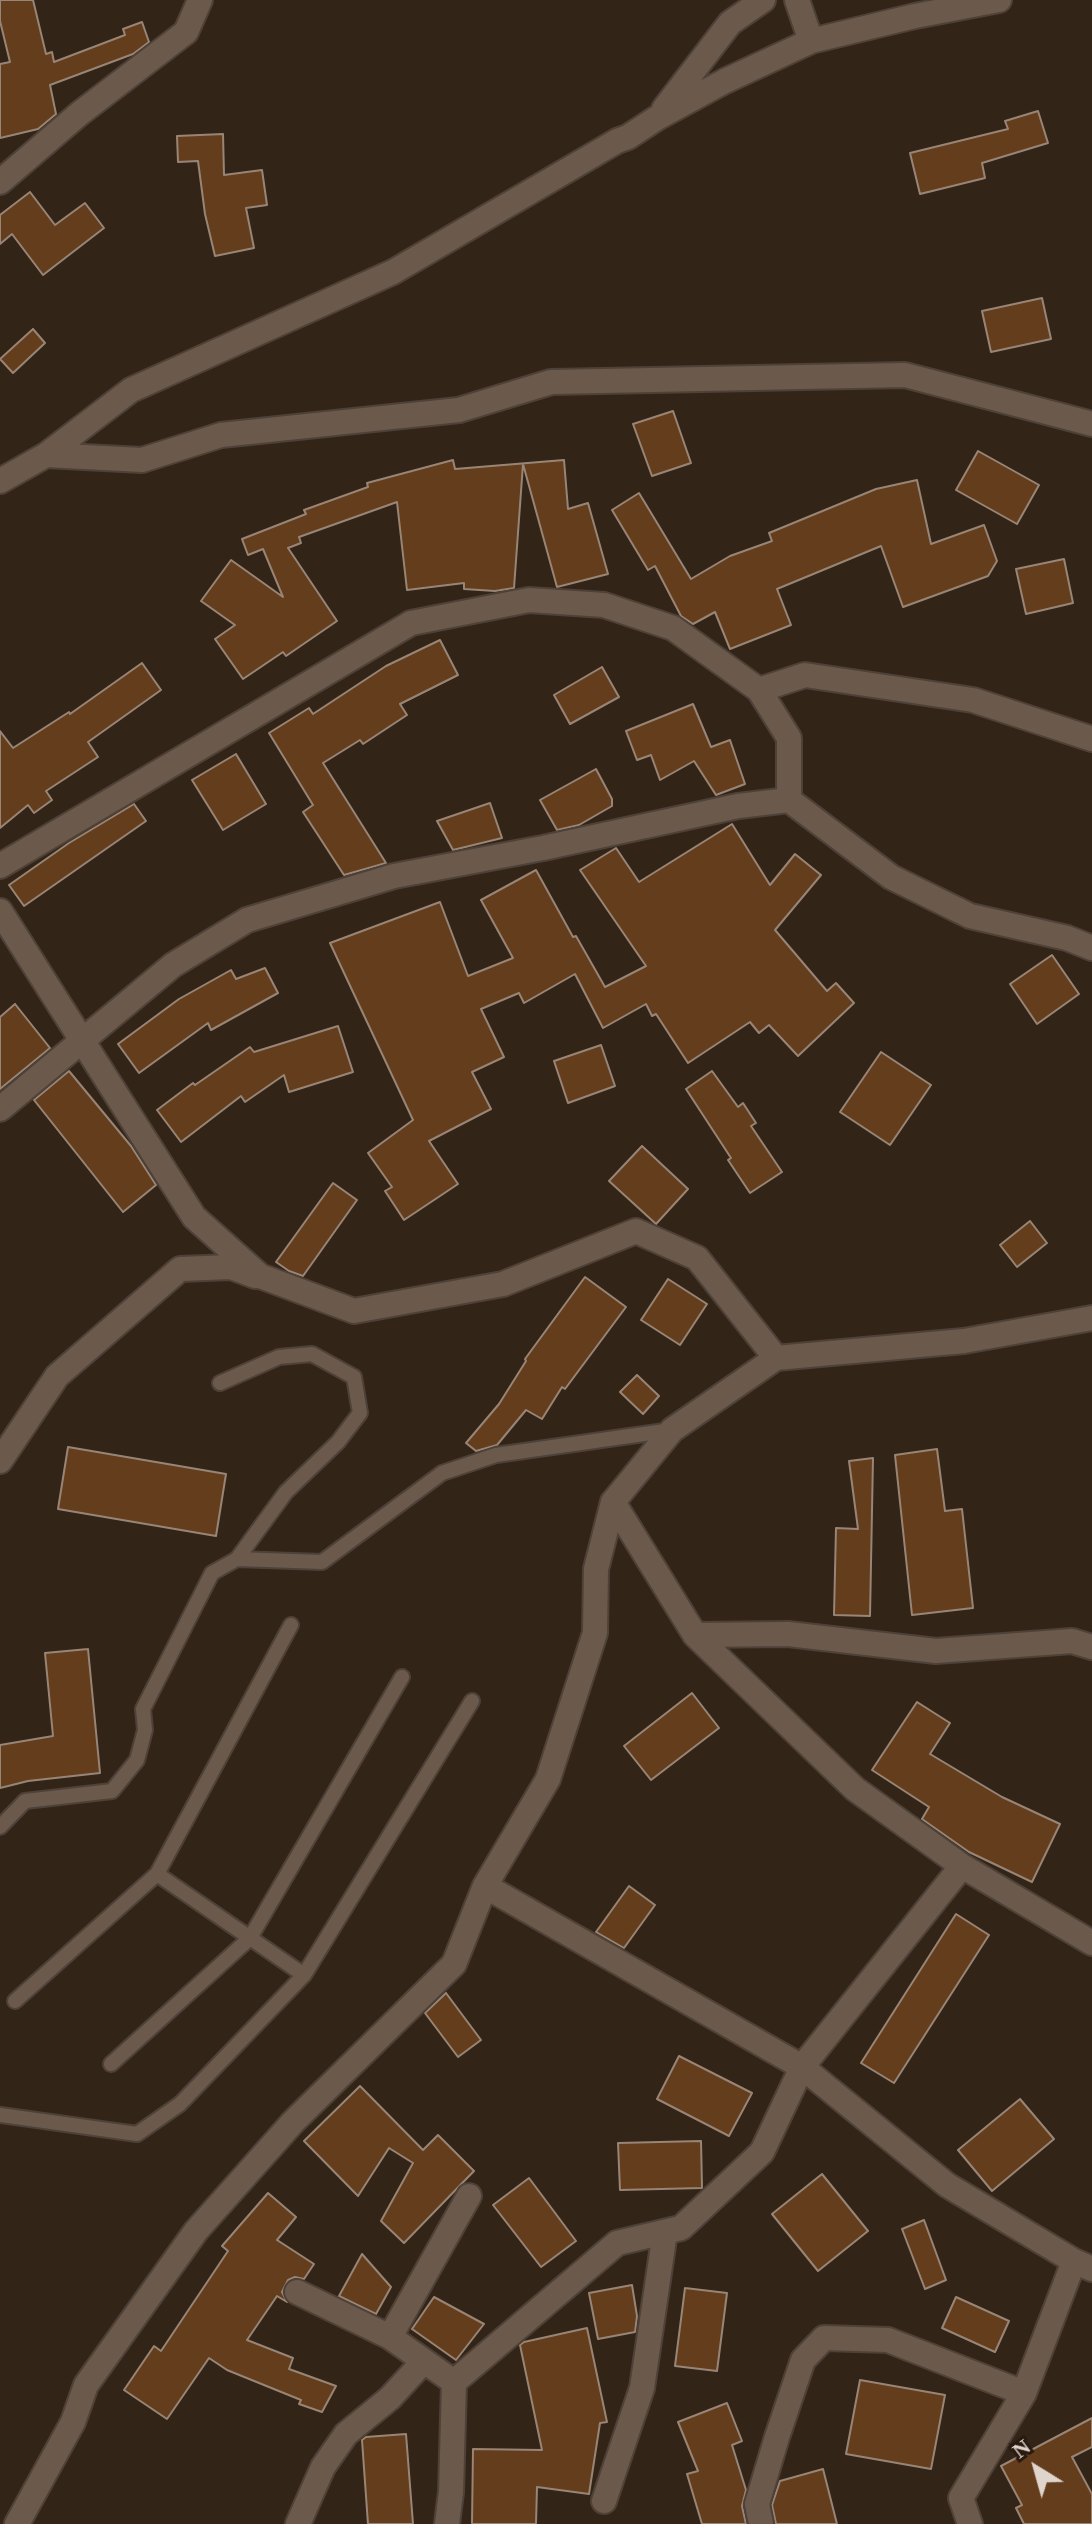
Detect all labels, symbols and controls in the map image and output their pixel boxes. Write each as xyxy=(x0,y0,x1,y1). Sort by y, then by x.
north arrow xyxy=(996,2428,1076,2508)
text: N xyxy=(1007,2434,1035,2463)

